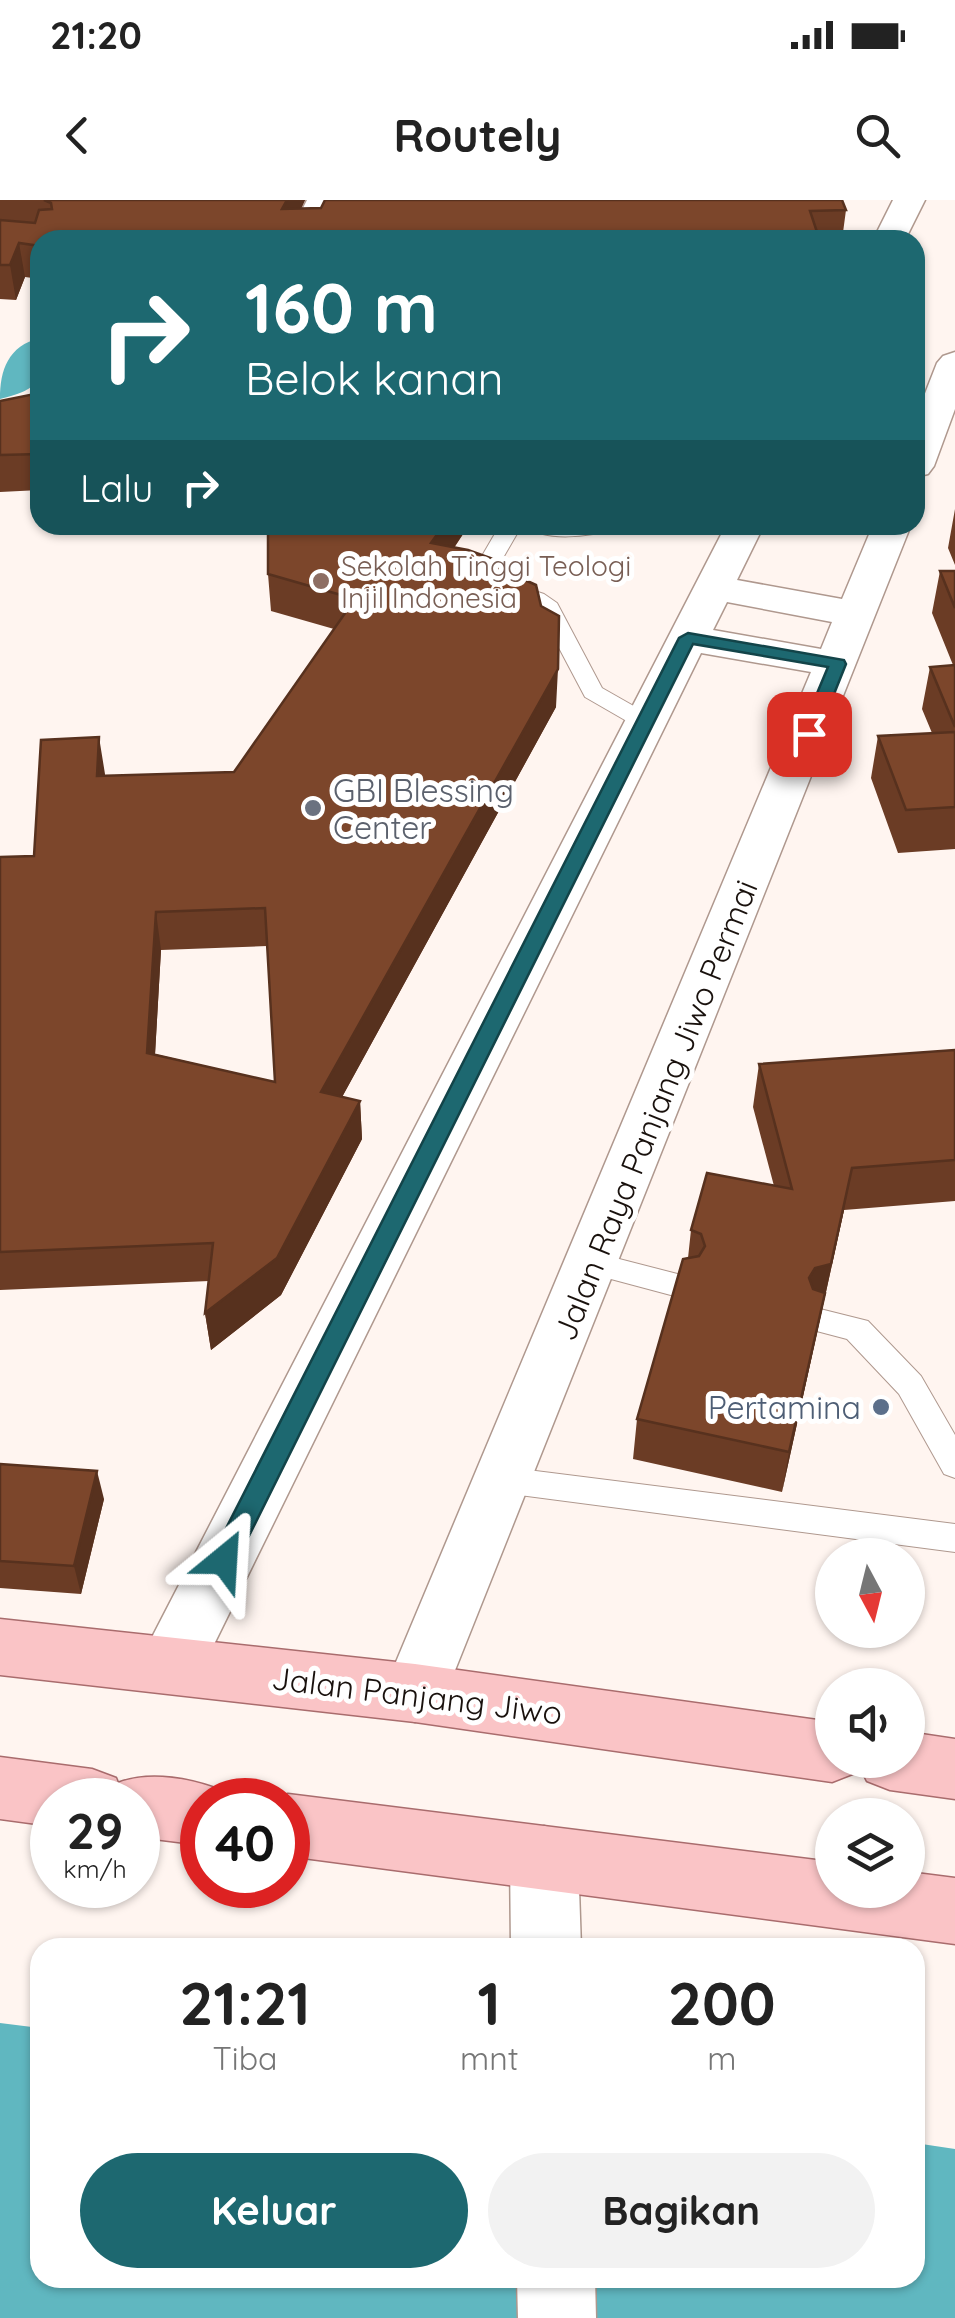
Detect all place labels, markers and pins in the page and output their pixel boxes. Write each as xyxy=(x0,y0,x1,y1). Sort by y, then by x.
place label: Sekolah Tinggi Teologi Injil Indonesia xyxy=(341,548,631,615)
marker: Sekolah Tinggi Teologi Injil Indonesia xyxy=(310,570,332,592)
pin xyxy=(767,692,852,777)
place label: GBI Blessing Center xyxy=(333,770,514,847)
marker: GBI Blessing Center xyxy=(302,797,324,819)
place label: Pertamina xyxy=(708,1387,861,1427)
marker: Pertamina xyxy=(870,1396,892,1418)

